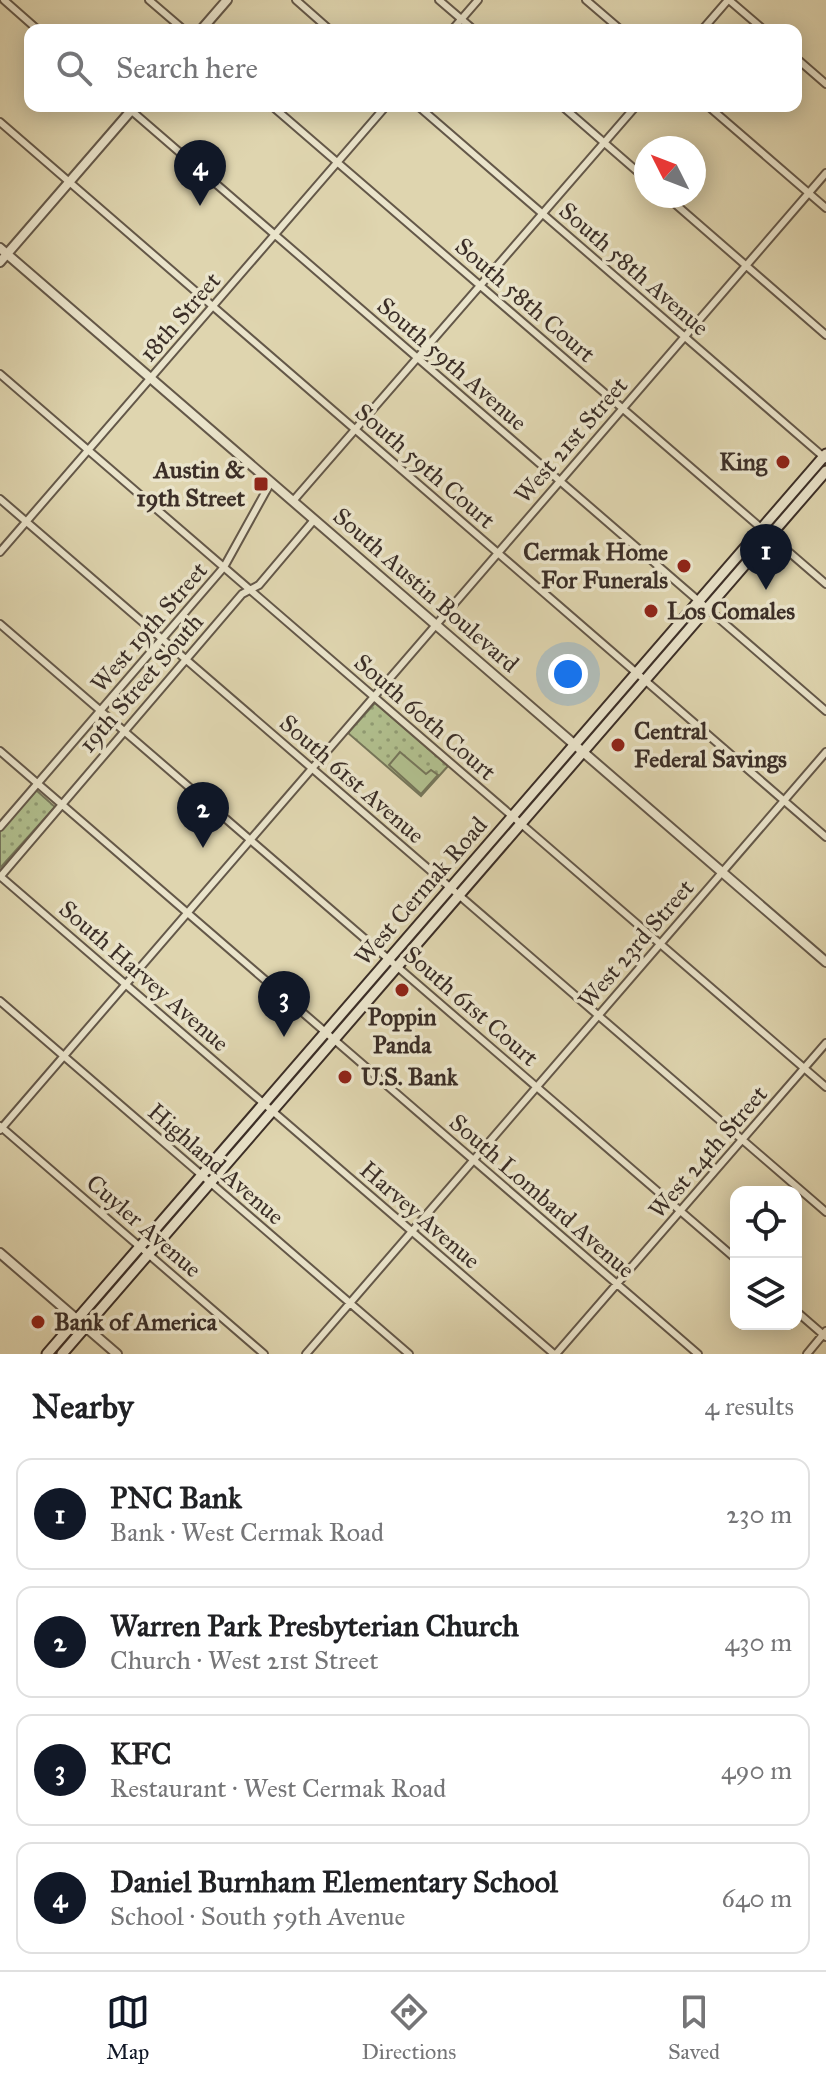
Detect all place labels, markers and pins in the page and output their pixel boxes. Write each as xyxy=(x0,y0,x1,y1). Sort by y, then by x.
pin: 4 xyxy=(174,140,226,206)
place label: King xyxy=(719,447,768,477)
marker: King xyxy=(774,453,792,471)
place label: Austin & 19th Street xyxy=(136,455,245,513)
marker: Austin & 19th Street xyxy=(252,475,270,493)
pin: 1 xyxy=(740,524,792,590)
place label: Cermak Home For Funerals xyxy=(523,537,668,595)
marker: Cermak Home For Funerals xyxy=(675,557,693,575)
place label: Los Comales xyxy=(667,596,795,626)
marker: Los Comales xyxy=(642,602,660,620)
place label: Central Federal Savings xyxy=(634,716,787,774)
marker: Central Federal Savings xyxy=(609,736,627,754)
pin: 2 xyxy=(177,782,229,848)
pin: 3 xyxy=(258,971,310,1037)
marker: Poppin Panda xyxy=(393,981,411,999)
place label: Poppin Panda xyxy=(367,1002,437,1060)
place label: U.S. Bank xyxy=(361,1062,459,1092)
marker: U.S. Bank xyxy=(336,1068,354,1086)
place label: Bank of America xyxy=(54,1307,218,1337)
marker: Bank of America xyxy=(29,1313,47,1331)

